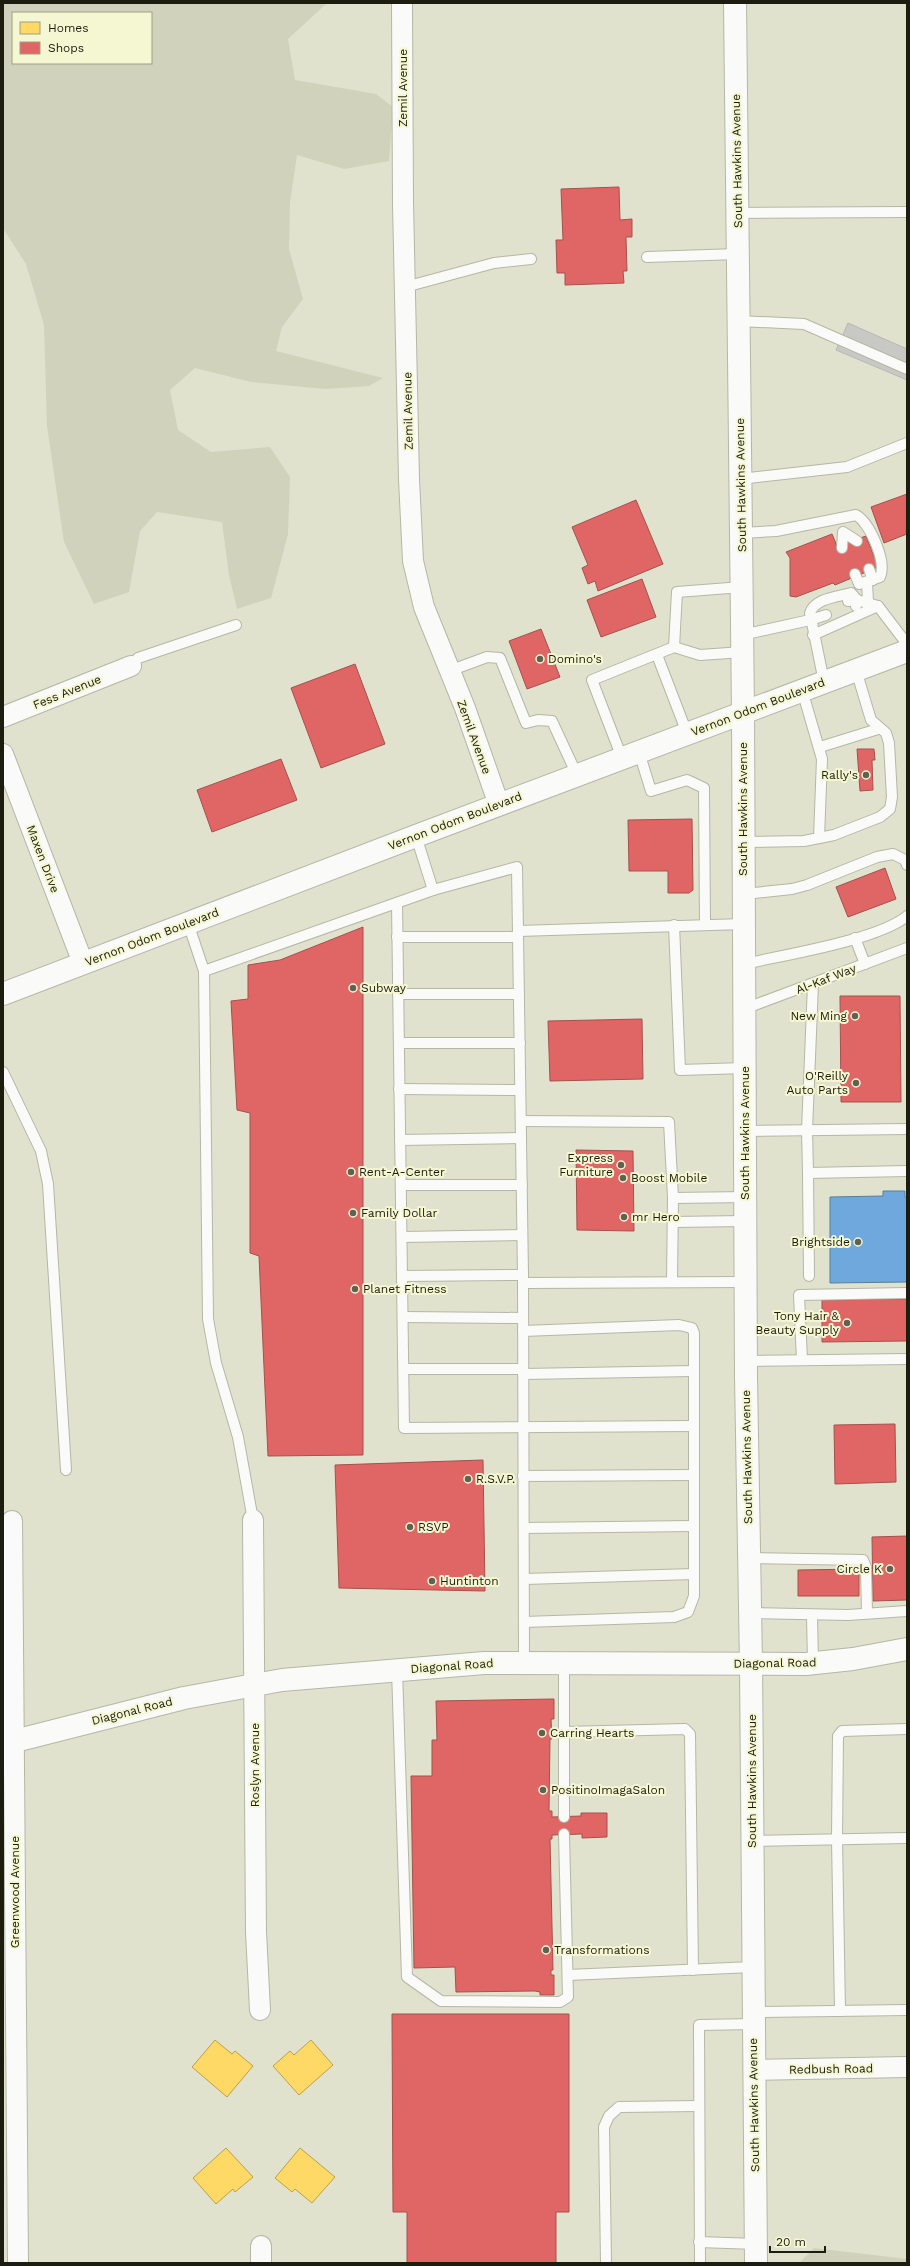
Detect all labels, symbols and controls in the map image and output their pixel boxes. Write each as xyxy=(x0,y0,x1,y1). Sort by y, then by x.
legend xyxy=(12,12,152,64)
text: Homes xyxy=(48,21,89,35)
text: Shops xyxy=(48,41,84,55)
street label: Zemil Avenue xyxy=(396,49,410,127)
street label: South Hawkins Avenue xyxy=(729,94,745,228)
street label: Zemil Avenue xyxy=(400,372,416,450)
street label: South Hawkins Avenue xyxy=(733,418,749,552)
place label: Domino's xyxy=(548,652,602,666)
marker: Domino's xyxy=(535,654,545,664)
street label: Fess Avenue xyxy=(31,672,103,712)
street label: Vernon Odom Boulevard xyxy=(689,675,827,739)
street label: Zemil Avenue xyxy=(454,698,494,776)
street label: South Hawkins Avenue xyxy=(736,742,750,876)
place label: Rally's xyxy=(821,768,858,782)
marker: Rally's xyxy=(861,770,871,780)
street label: Vernon Odom Boulevard xyxy=(386,789,524,853)
street label: Maxen Drive xyxy=(24,823,62,895)
street label: Vernon Odom Boulevard xyxy=(83,905,221,969)
street label: Al-Kaf Way xyxy=(794,961,859,997)
place label: Subway xyxy=(361,981,407,995)
marker: Subway xyxy=(348,983,358,993)
place label: New Ming xyxy=(790,1009,848,1023)
marker: New Ming xyxy=(850,1011,860,1021)
street label: South Hawkins Avenue xyxy=(738,1066,752,1200)
place label: O'Reilly Auto Parts xyxy=(786,1069,849,1097)
marker: O'Reilly Auto Parts xyxy=(851,1078,861,1088)
place label: Express Furniture xyxy=(559,1151,613,1179)
marker: Express Furniture xyxy=(616,1160,626,1170)
place label: Rent-A-Center xyxy=(359,1165,445,1179)
marker: Rent-A-Center xyxy=(346,1167,356,1177)
place label: Boost Mobile xyxy=(631,1171,707,1185)
marker: Boost Mobile xyxy=(618,1173,628,1183)
place label: Family Dollar xyxy=(361,1206,437,1220)
marker: Family Dollar xyxy=(348,1208,358,1218)
place label: mr Hero xyxy=(632,1210,680,1224)
marker: mr Hero xyxy=(619,1212,629,1222)
place label: Brightside xyxy=(791,1235,850,1249)
marker: Brightside xyxy=(853,1237,863,1247)
place label: Planet Fitness xyxy=(363,1282,447,1296)
marker: Planet Fitness xyxy=(350,1284,360,1294)
place label: Tony Hair & Beauty Supply xyxy=(755,1309,840,1337)
marker: Tony Hair & Beauty Supply xyxy=(842,1318,852,1328)
street label: South Hawkins Avenue xyxy=(739,1390,755,1524)
place label: R.S.V.P. xyxy=(476,1472,515,1486)
marker: R.S.V.P. xyxy=(463,1474,473,1484)
place label: RSVP xyxy=(418,1520,449,1534)
marker: RSVP xyxy=(405,1522,415,1532)
place label: Circle K xyxy=(837,1562,882,1576)
marker: Circle K xyxy=(885,1564,895,1574)
place label: Huntinton xyxy=(440,1574,499,1588)
marker: Huntinton xyxy=(427,1576,437,1586)
street label: Diagonal Road xyxy=(733,1655,817,1671)
street label: Diagonal Road xyxy=(410,1656,494,1676)
street label: Diagonal Road xyxy=(90,1694,174,1728)
street label: South Hawkins Avenue xyxy=(745,1714,759,1848)
street label: Roslyn Avenue xyxy=(248,1723,262,1807)
place label: Carring Hearts xyxy=(550,1726,634,1740)
marker: Carring Hearts xyxy=(537,1728,547,1738)
place label: PositinoImagaSalon xyxy=(551,1783,665,1797)
marker: PositinoImagaSalon xyxy=(538,1785,548,1795)
street label: Greenwood Avenue xyxy=(8,1836,22,1948)
place label: Transformations xyxy=(554,1943,650,1957)
marker: Transformations xyxy=(541,1945,551,1955)
street label: South Hawkins Avenue xyxy=(746,2038,762,2172)
street label: Redbush Road xyxy=(789,2061,873,2077)
scale bar xyxy=(770,2228,825,2254)
text: 20 m xyxy=(776,2235,806,2249)

